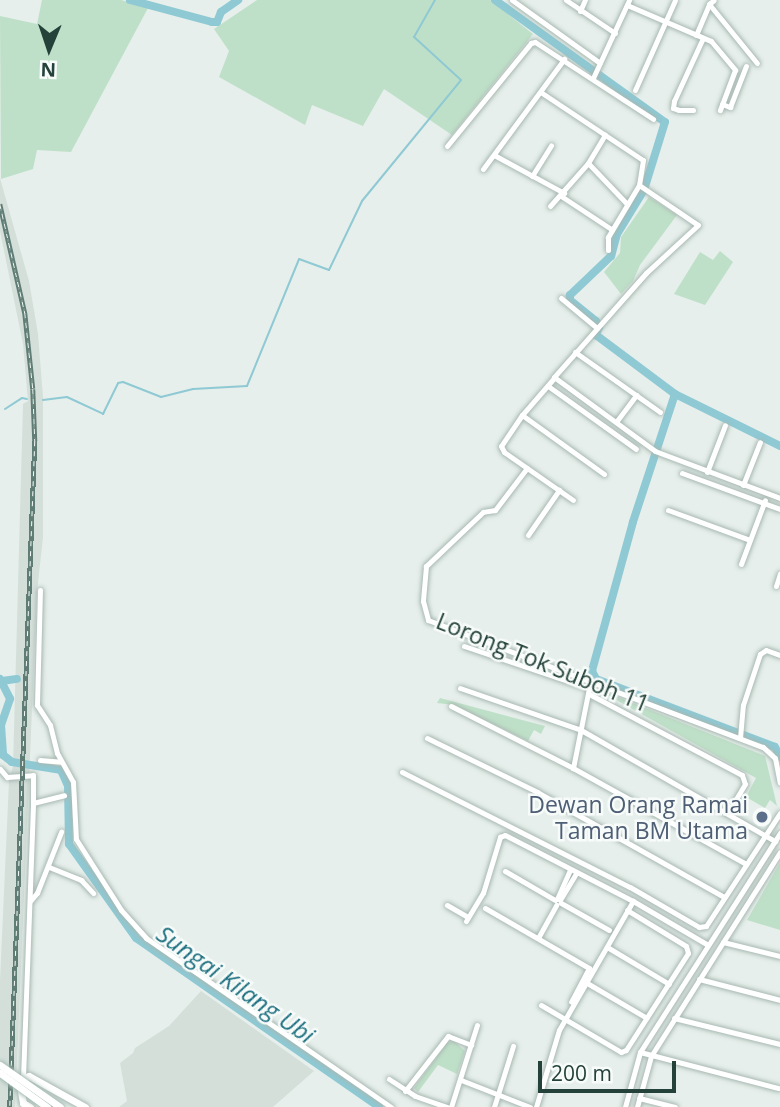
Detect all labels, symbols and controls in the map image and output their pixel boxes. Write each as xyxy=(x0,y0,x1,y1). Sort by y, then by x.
north arrow xyxy=(14,14,84,84)
text: N xyxy=(40,57,56,83)
street label: Lorong Tok Suboh 11 xyxy=(432,607,654,717)
place label: Dewan Orang Ramai Taman BM Utama xyxy=(528,790,748,844)
marker: Dewan Orang Ramai Taman BM Utama xyxy=(754,809,770,825)
water label: Sungai Kilang Ubi xyxy=(152,919,320,1049)
scale bar xyxy=(542,1048,680,1092)
text: 200 m xyxy=(551,1059,612,1087)

